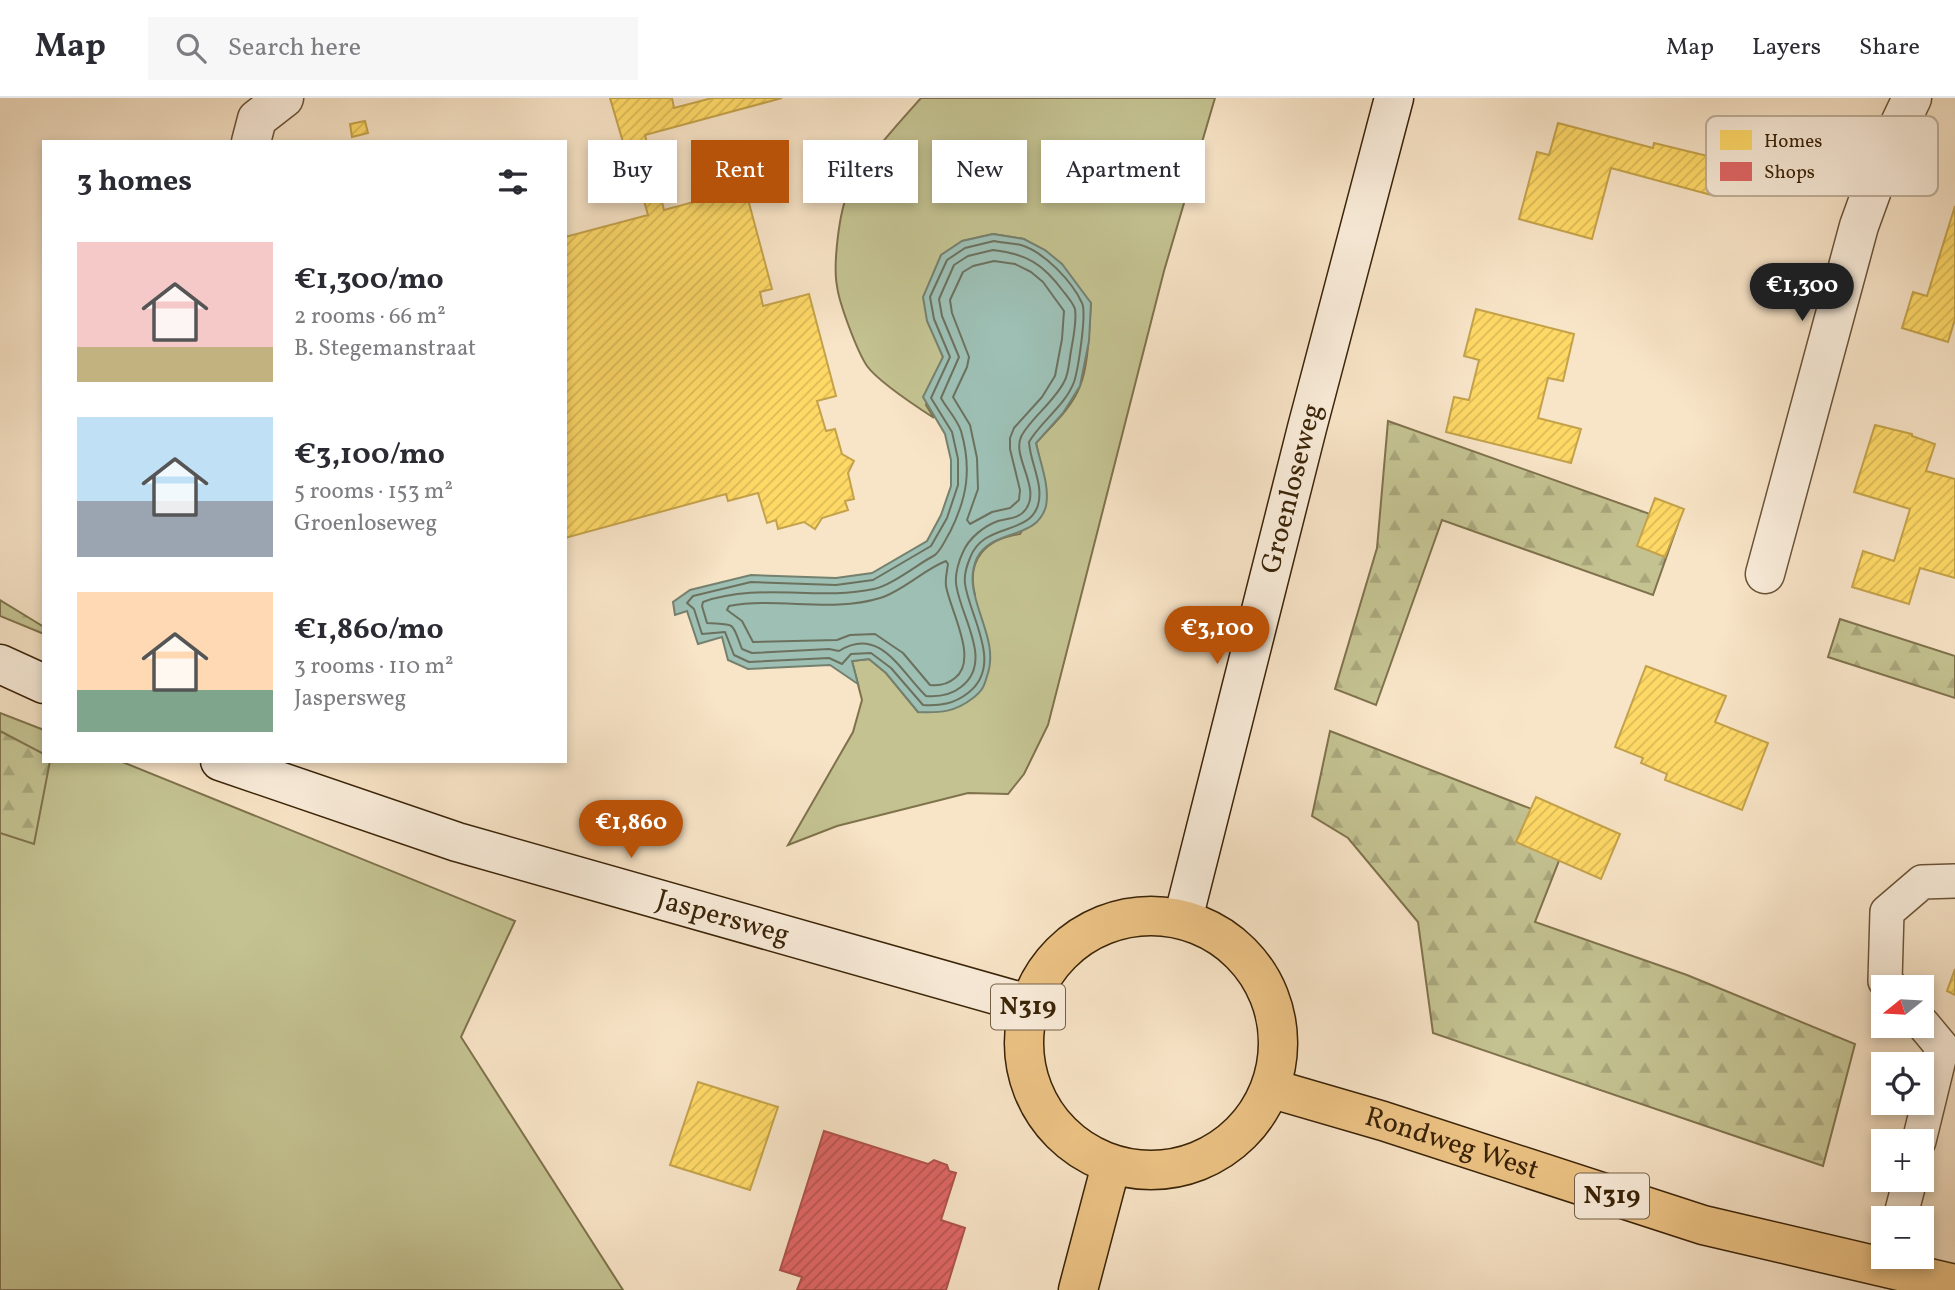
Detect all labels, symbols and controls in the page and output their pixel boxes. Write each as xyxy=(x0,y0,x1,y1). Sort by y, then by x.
search box xyxy=(148,17,638,80)
text: Map xyxy=(35,25,106,71)
icon: search xyxy=(172,29,210,67)
text: Search here xyxy=(228,30,361,66)
text: Map xyxy=(1666,31,1714,65)
text: Layers xyxy=(1752,31,1821,65)
text: Share xyxy=(1859,31,1920,65)
legend xyxy=(1706,116,1938,196)
text: Homes xyxy=(1764,129,1822,155)
chip: Buy xyxy=(588,140,677,203)
chip: Rent xyxy=(691,140,789,203)
chip: Filters xyxy=(803,140,918,203)
chip: New xyxy=(932,140,1027,203)
chip: Apartment xyxy=(1041,140,1205,203)
text: Shops xyxy=(1764,160,1815,186)
text: 3 homes xyxy=(77,161,192,203)
icon: filters xyxy=(494,163,532,201)
text: €1,300/mo xyxy=(294,259,444,301)
pin: €1,300 xyxy=(1745,264,1859,323)
icon: home xyxy=(133,270,217,354)
text: €1,300 xyxy=(1766,270,1838,302)
text: 2 rooms · 66 m² xyxy=(294,301,446,333)
text: B. Stegemanstraat xyxy=(294,333,476,365)
street label: Groenloseweg xyxy=(1251,399,1332,578)
text: €3,100/mo xyxy=(294,434,445,476)
icon: home xyxy=(133,445,217,529)
text: 5 rooms · 153 m² xyxy=(294,476,453,508)
text: Groenloseweg xyxy=(294,508,437,540)
pin: €3,100 xyxy=(1160,606,1274,666)
text: €1,860/mo xyxy=(294,609,444,651)
text: €3,100 xyxy=(1180,613,1254,645)
icon: home xyxy=(133,620,217,704)
text: 3 rooms · 110 m² xyxy=(294,651,454,683)
text: Jaspersweg xyxy=(294,683,406,715)
pin: €1,860 xyxy=(574,800,688,860)
text: €1,860 xyxy=(595,807,667,839)
street label: Jaspersweg xyxy=(652,880,794,955)
north arrow xyxy=(1871,975,1934,1038)
map controls xyxy=(1871,975,1934,1269)
road number: N319 xyxy=(991,985,1065,1030)
button: locate xyxy=(1871,1052,1934,1115)
street label: Rondweg West xyxy=(1360,1097,1544,1190)
button: + xyxy=(1871,1129,1934,1192)
road number: N319 xyxy=(1575,1174,1649,1218)
button: − xyxy=(1871,1206,1934,1269)

